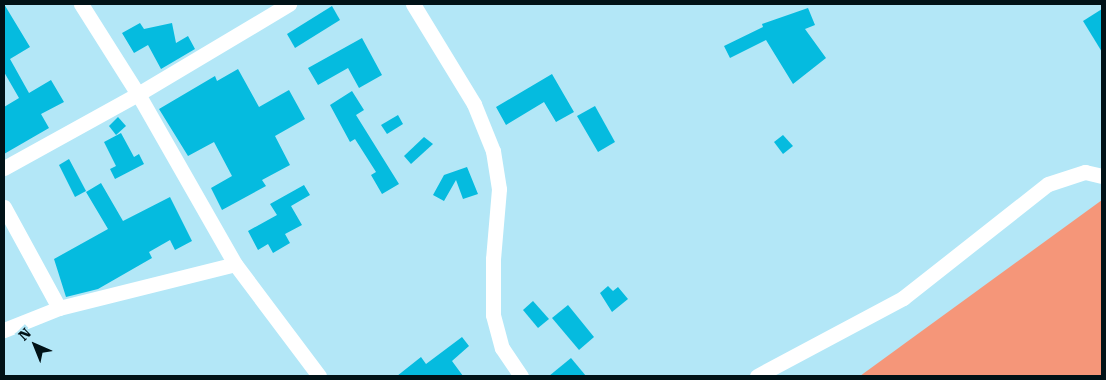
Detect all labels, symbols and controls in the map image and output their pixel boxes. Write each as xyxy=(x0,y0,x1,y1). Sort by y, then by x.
north arrow xyxy=(10,320,60,370)
text: N xyxy=(15,325,34,344)

